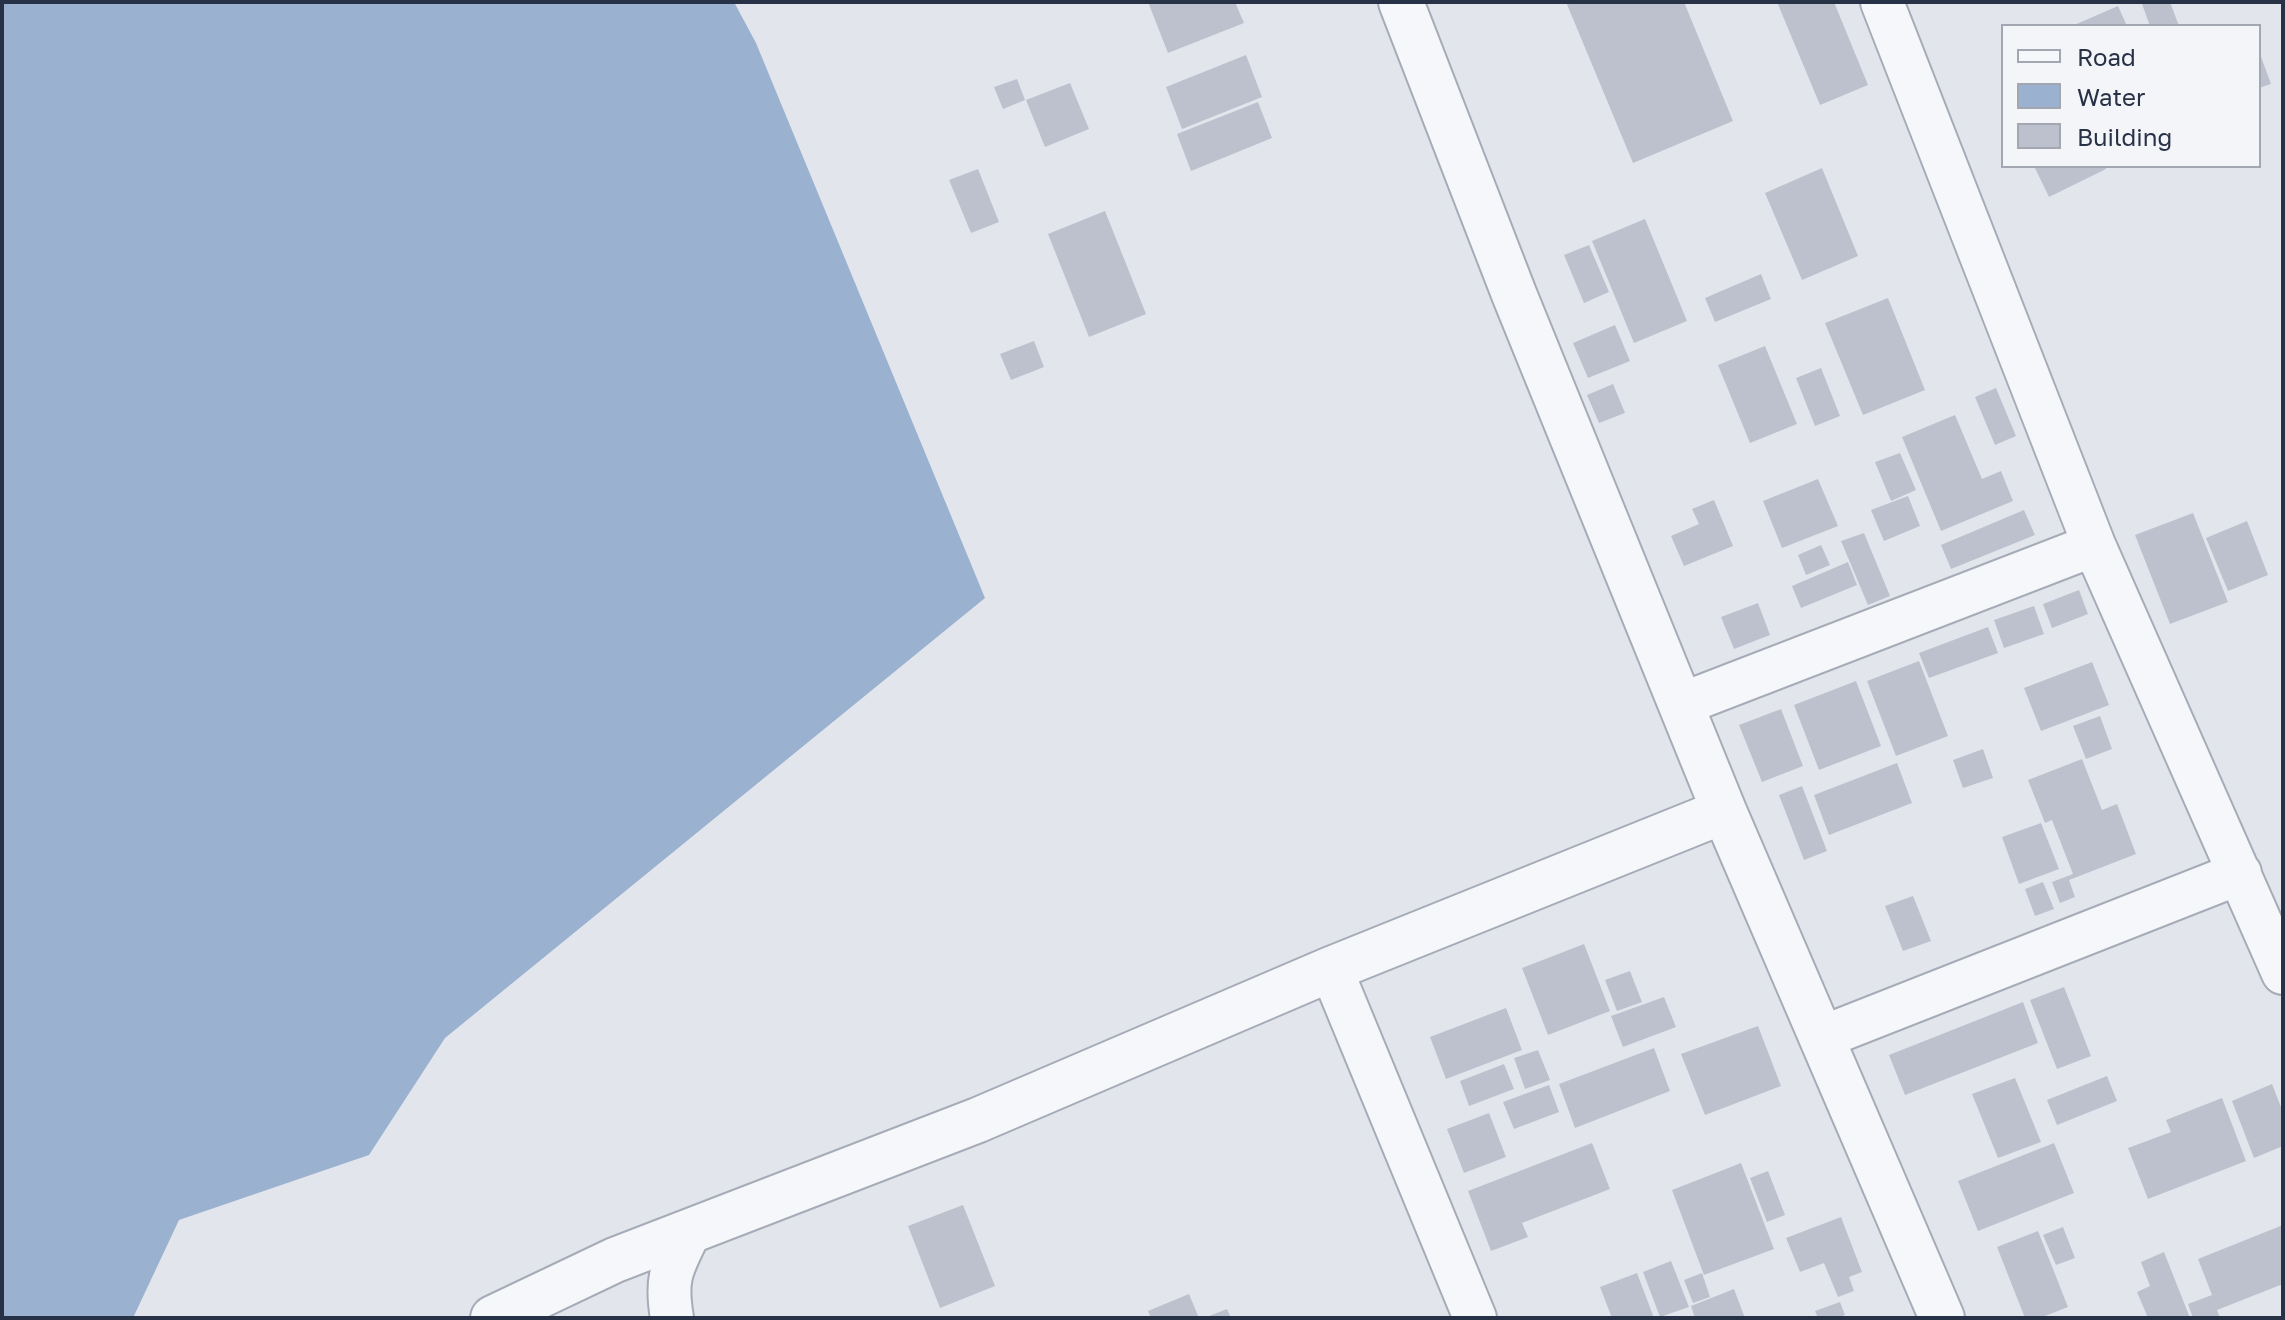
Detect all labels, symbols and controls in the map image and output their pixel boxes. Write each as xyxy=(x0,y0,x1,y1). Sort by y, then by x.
legend xyxy=(2001,24,2261,168)
text: Road xyxy=(2077,42,2136,71)
text: Water xyxy=(2077,82,2145,111)
text: Building xyxy=(2077,122,2172,151)

